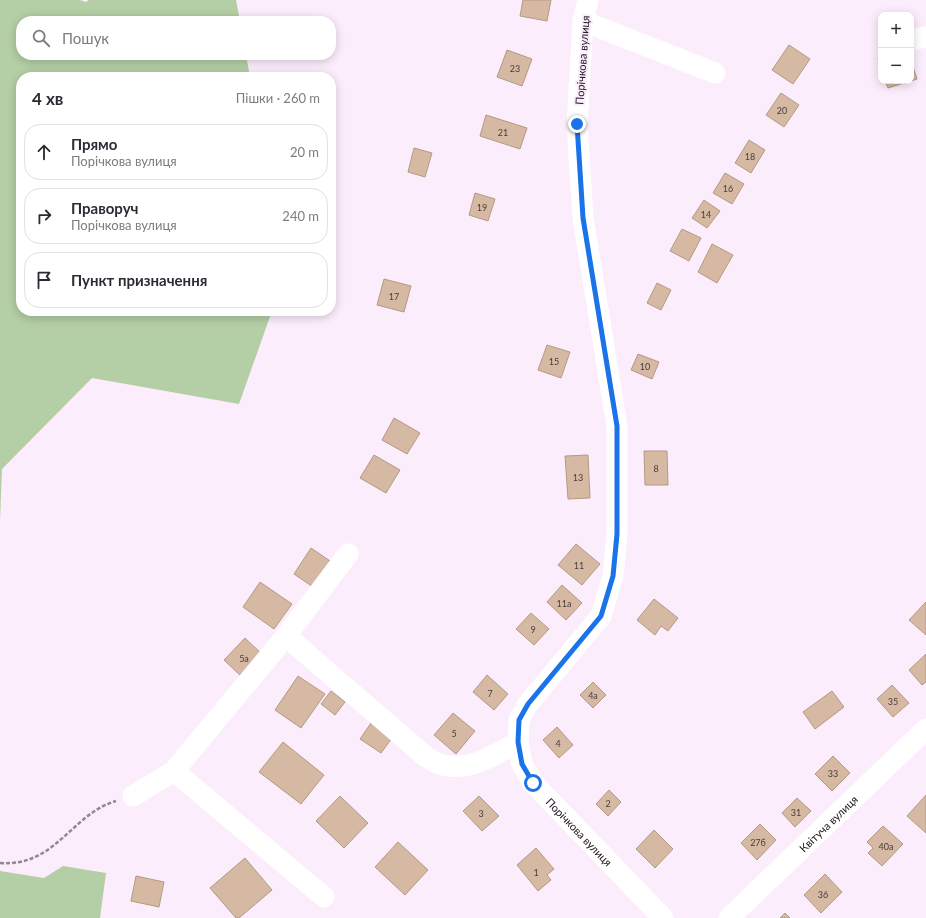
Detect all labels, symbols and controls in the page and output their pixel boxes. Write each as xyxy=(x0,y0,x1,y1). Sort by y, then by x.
map controls xyxy=(878,12,914,84)
button: + xyxy=(878,12,914,48)
street label: Порічкова вулиця xyxy=(572,15,592,105)
search box xyxy=(16,16,336,60)
icon: search xyxy=(30,27,52,49)
text: Пошук xyxy=(62,29,109,47)
button: − xyxy=(878,48,914,84)
house number: 23 xyxy=(510,63,520,74)
text: 4 хв xyxy=(32,88,63,109)
text: Пішки · 260 m xyxy=(236,90,320,106)
house number: 20 xyxy=(777,105,787,116)
route end xyxy=(568,115,586,133)
house number: 21 xyxy=(498,127,508,138)
text: Прямо xyxy=(71,135,117,153)
icon: ahead xyxy=(33,141,55,163)
text: 20 m xyxy=(290,144,319,160)
house number: 18 xyxy=(745,151,755,162)
text: Порічкова вулиця xyxy=(71,153,177,169)
house number: 16 xyxy=(723,183,733,194)
text: Праворуч xyxy=(71,199,138,217)
house number: 19 xyxy=(477,202,487,213)
icon: right xyxy=(33,205,55,227)
text: 240 m xyxy=(282,208,319,224)
house number: 14 xyxy=(701,209,711,220)
text: Порічкова вулиця xyxy=(71,217,177,233)
icon: arrive xyxy=(33,269,55,291)
text: Пункт призначення xyxy=(71,271,207,289)
house number: 17 xyxy=(389,291,399,302)
house number: 15 xyxy=(549,356,559,367)
house number: 10 xyxy=(640,361,650,372)
house number: 8 xyxy=(653,463,659,474)
house number: 13 xyxy=(573,472,583,483)
house number: 11 xyxy=(574,560,584,571)
house number: 11а xyxy=(557,598,571,609)
house number: 9 xyxy=(530,624,536,635)
house number: 5а xyxy=(239,653,249,664)
house number: 7 xyxy=(487,688,493,699)
house number: 4а xyxy=(588,690,598,701)
house number: 35 xyxy=(888,696,898,707)
house number: 5 xyxy=(451,728,457,739)
house number: 4 xyxy=(555,738,561,749)
house number: 33 xyxy=(828,768,838,779)
route start xyxy=(524,774,542,792)
street label: Квітуча вулиця xyxy=(796,792,860,854)
street label: Порічкова вулиця xyxy=(544,795,615,868)
house number: 2 xyxy=(605,798,611,809)
house number: 31 xyxy=(791,807,801,818)
house number: 3 xyxy=(478,808,484,819)
house number: 27б xyxy=(750,837,766,848)
house number: 40а xyxy=(879,841,893,852)
house number: 1 xyxy=(533,867,539,878)
house number: 36 xyxy=(818,889,828,900)

